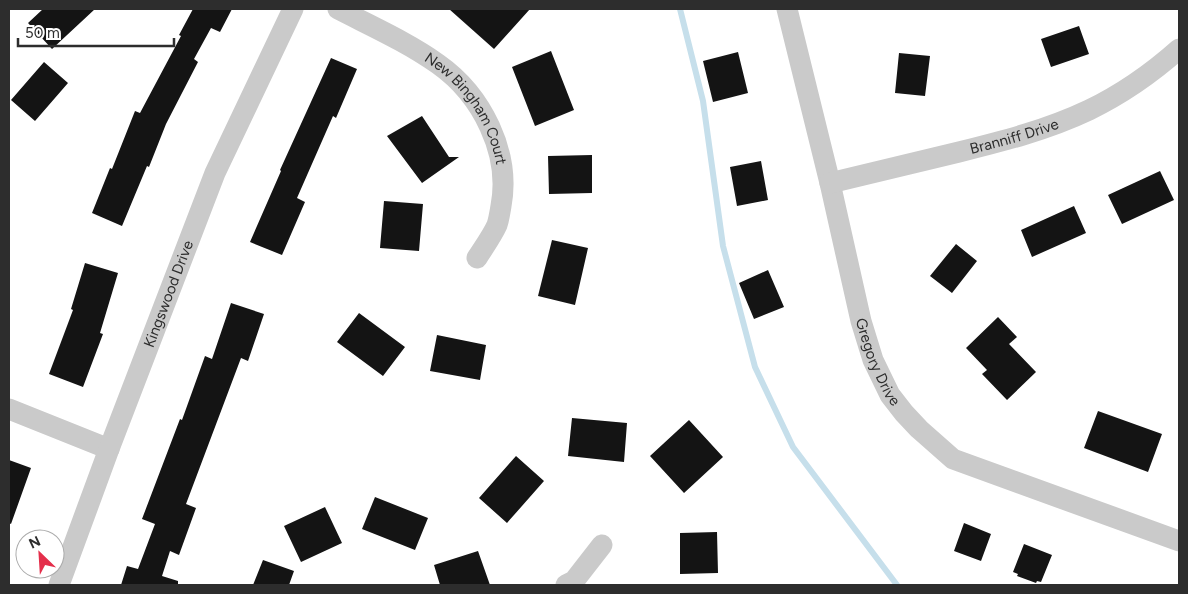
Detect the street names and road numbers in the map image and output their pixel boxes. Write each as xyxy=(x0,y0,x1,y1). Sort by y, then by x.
street label: New Bingham Court xyxy=(421,48,510,166)
street label: Branniff Drive xyxy=(968,115,1061,158)
street label: Kingswood Drive xyxy=(140,238,197,350)
street label: Gregory Drive xyxy=(852,316,904,410)

